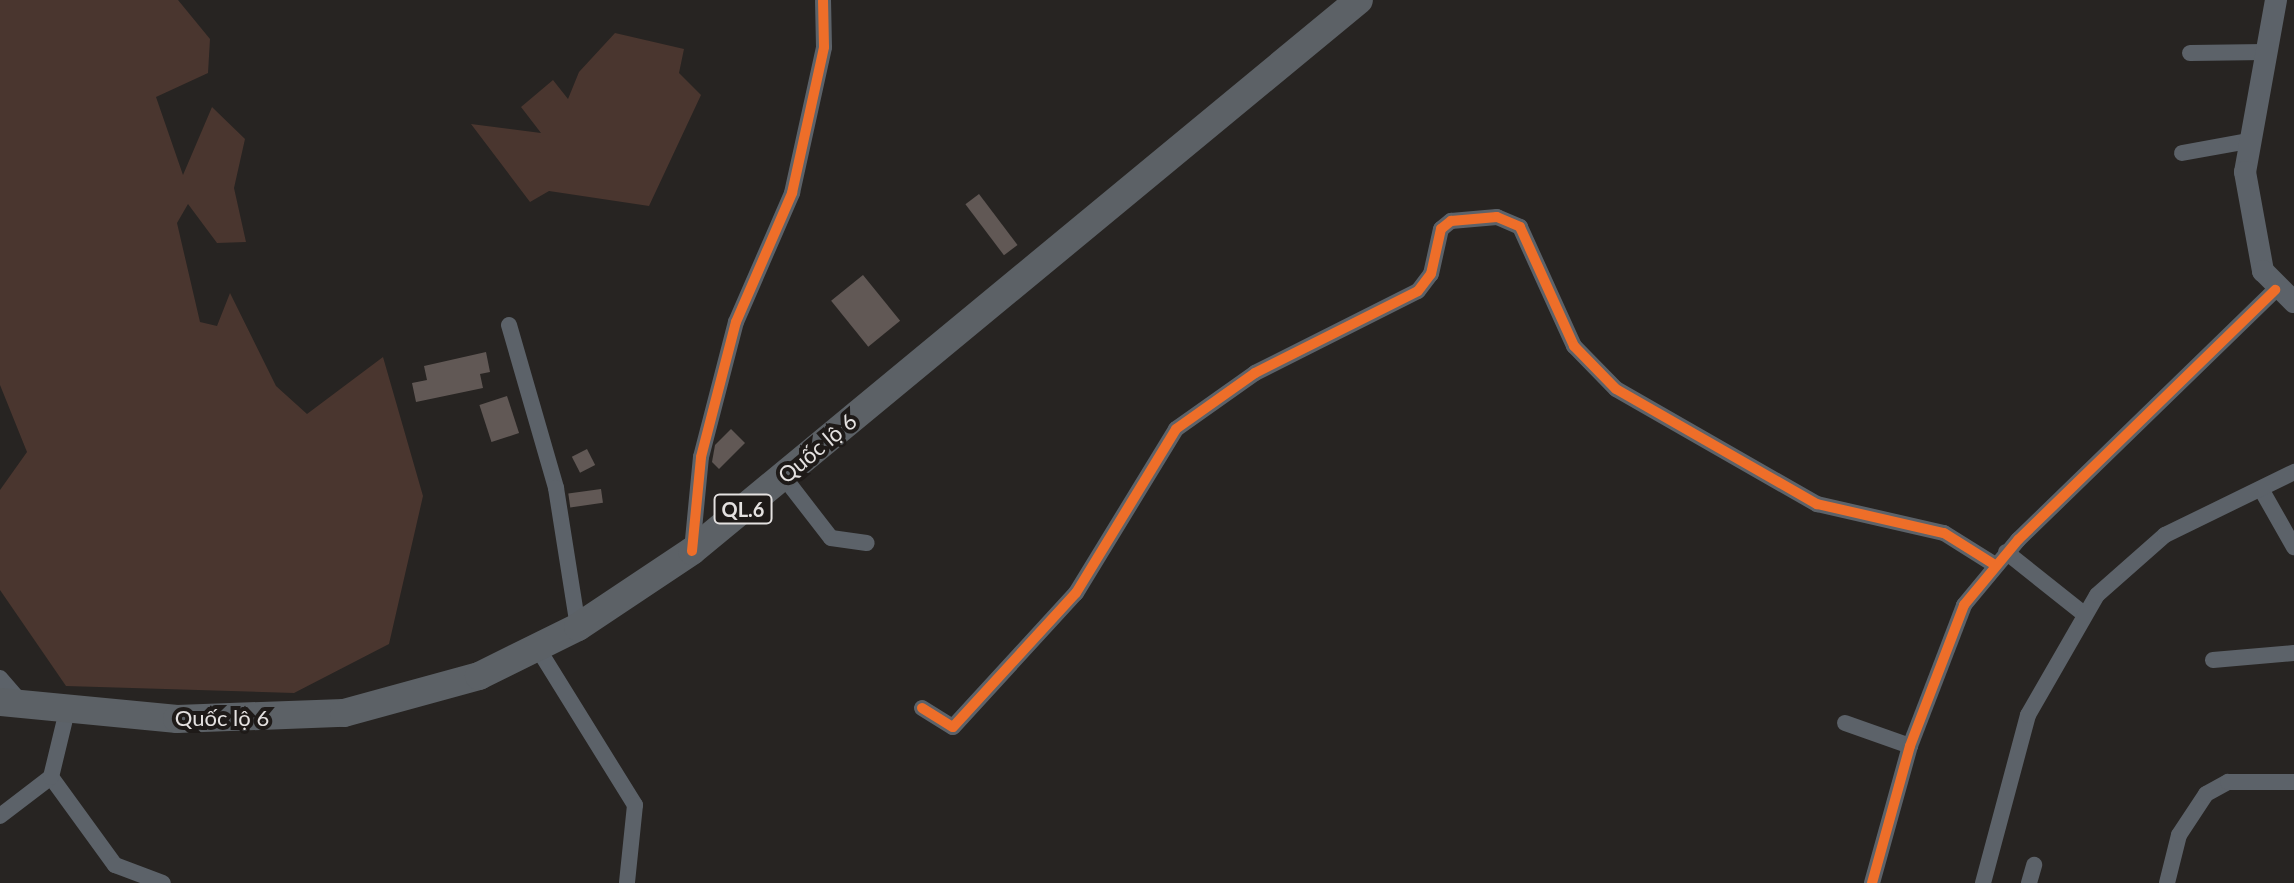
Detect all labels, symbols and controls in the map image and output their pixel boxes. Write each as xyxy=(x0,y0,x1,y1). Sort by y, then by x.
street label: Quốc lộ 6 xyxy=(772,408,862,488)
road number: QL.6 xyxy=(713,493,773,525)
street label: Quốc lộ 6 xyxy=(175,705,269,731)

